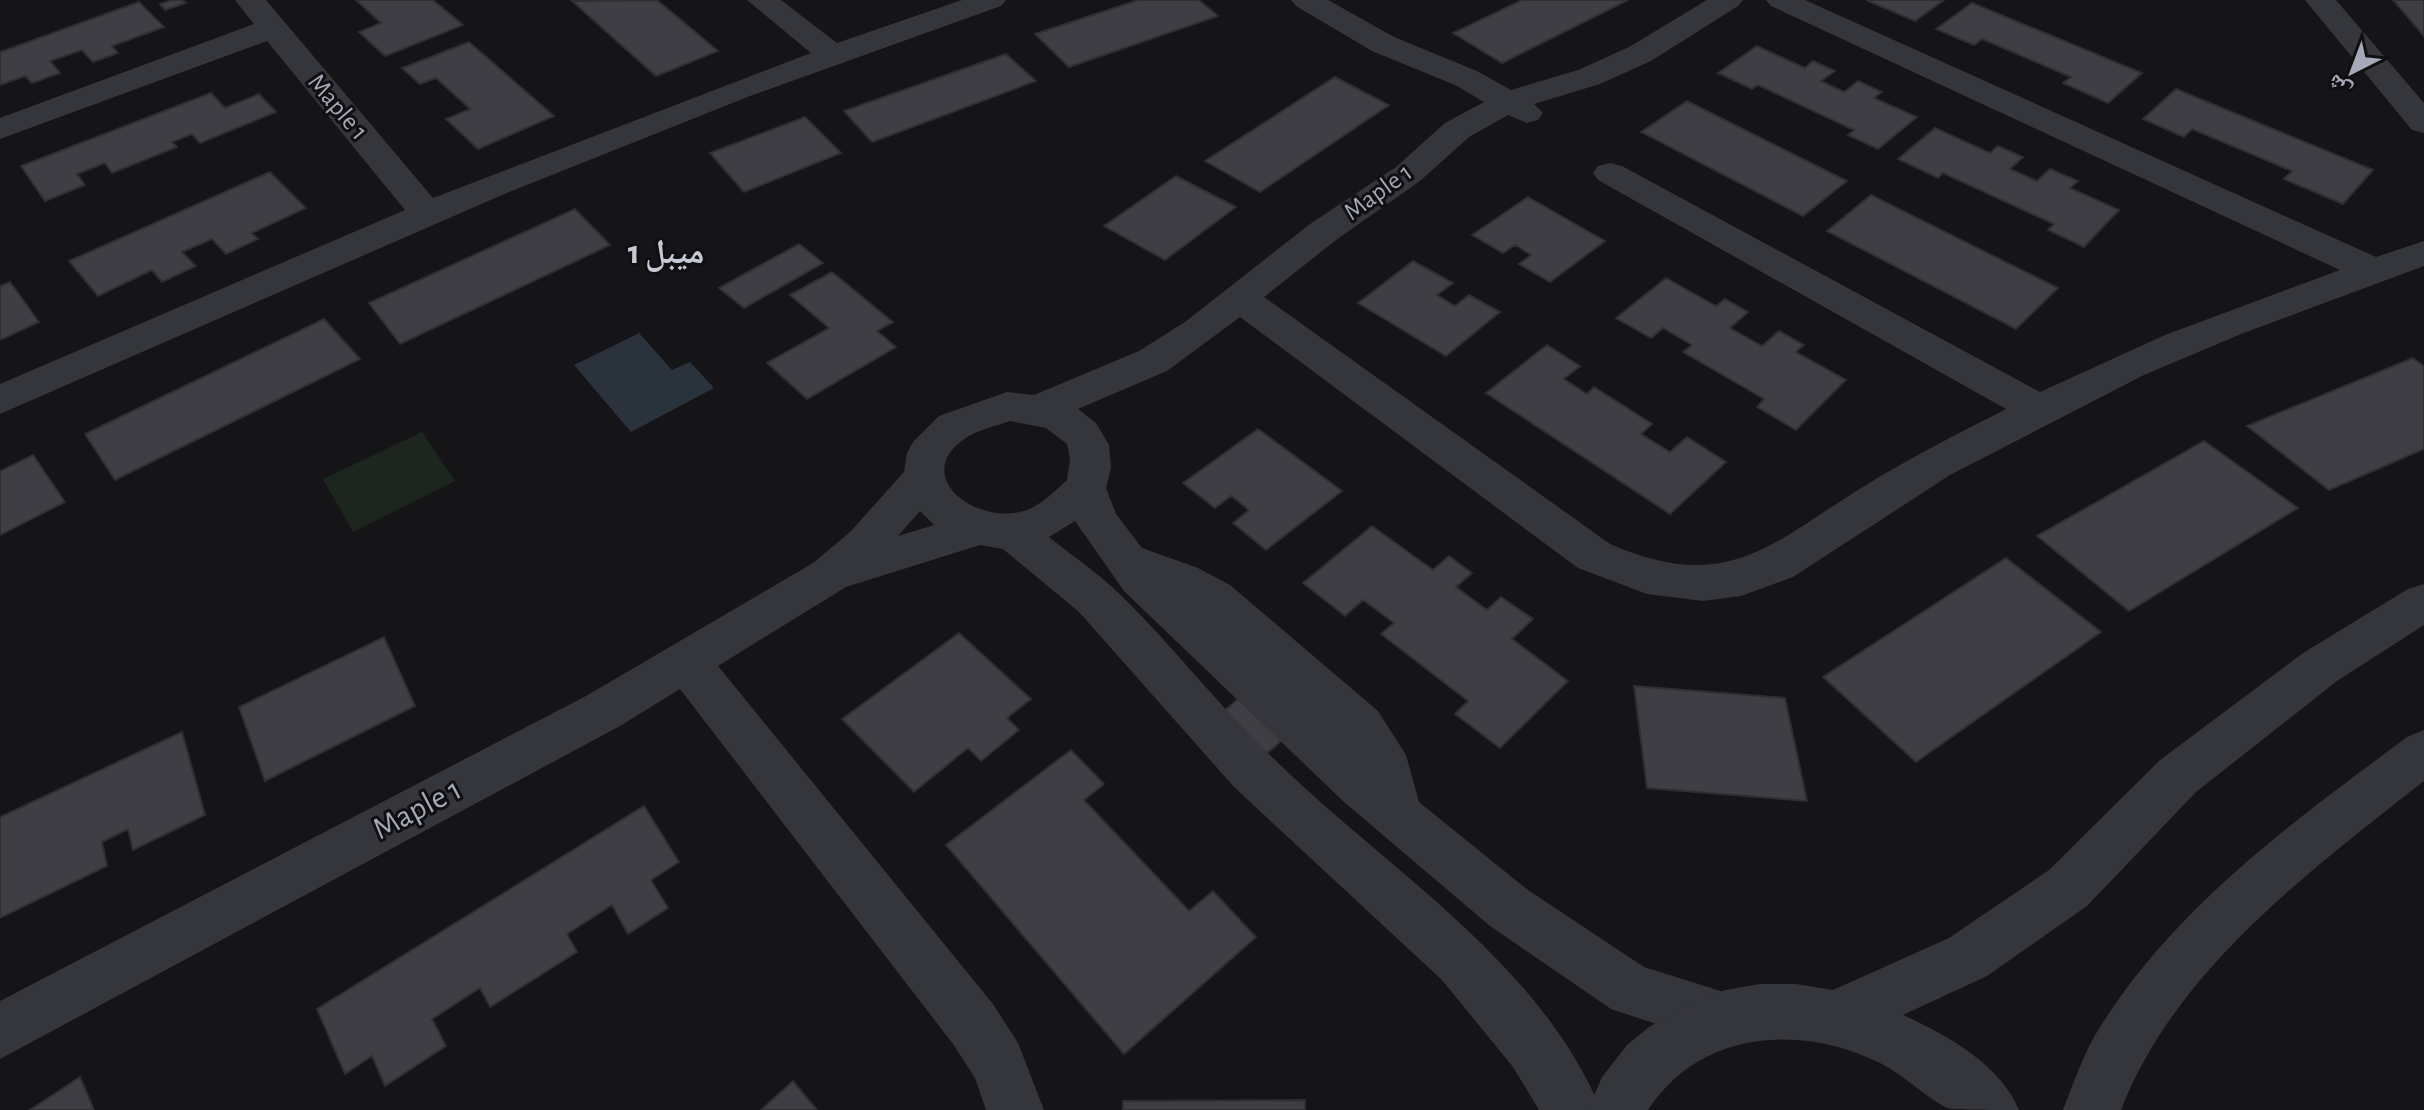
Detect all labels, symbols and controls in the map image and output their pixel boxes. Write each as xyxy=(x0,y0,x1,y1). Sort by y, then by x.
north arrow xyxy=(2312,32,2392,112)
street label: Maple 1 xyxy=(303,69,373,145)
text: ش xyxy=(2323,69,2357,102)
street label: Maple 1 xyxy=(1339,159,1417,225)
district label: ميبل 1 xyxy=(628,236,704,272)
street label: Maple 1 xyxy=(368,773,466,845)

